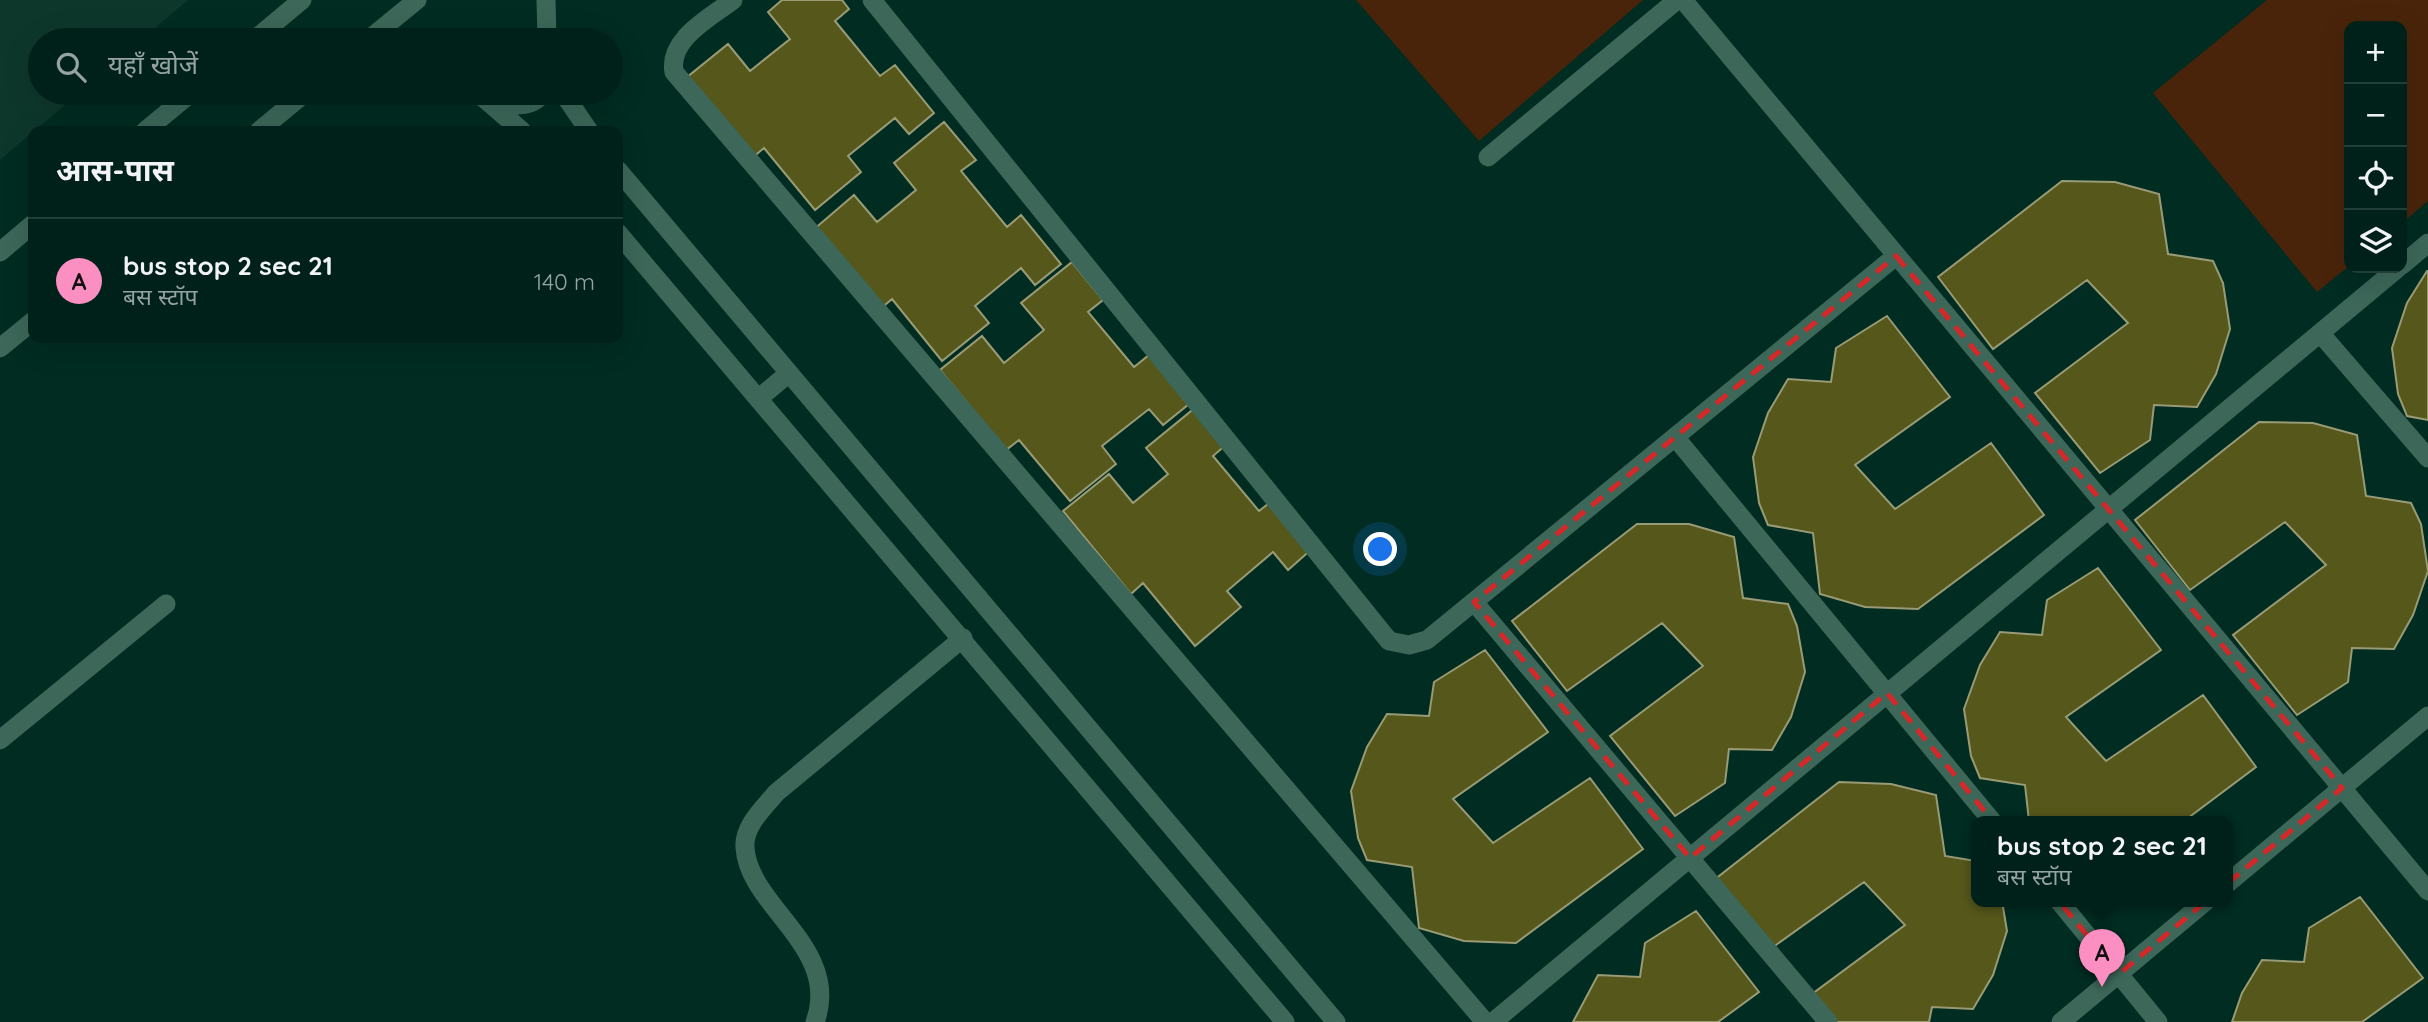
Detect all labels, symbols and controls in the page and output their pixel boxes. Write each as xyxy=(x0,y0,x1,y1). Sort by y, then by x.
map controls xyxy=(2344,21,2407,273)
button: + xyxy=(2344,21,2407,84)
search box xyxy=(28,28,623,105)
icon: search xyxy=(52,48,90,86)
text: यहाँ खोजें xyxy=(108,48,198,81)
button: − xyxy=(2344,84,2407,147)
button: locate xyxy=(2344,147,2407,210)
text: आस-पास xyxy=(56,151,174,189)
button: layers xyxy=(2344,210,2407,273)
text: bus stop 2 sec 21 xyxy=(123,249,333,282)
text: A xyxy=(72,267,86,296)
text: 140 m xyxy=(534,267,595,296)
text: बस स्टॉप xyxy=(123,282,198,311)
your location xyxy=(1363,532,1397,566)
popup xyxy=(1971,816,2233,907)
text: bus stop 2 sec 21 xyxy=(1997,829,2207,862)
text: बस स्टॉप xyxy=(1997,862,2072,891)
pin: A xyxy=(2079,929,2125,987)

